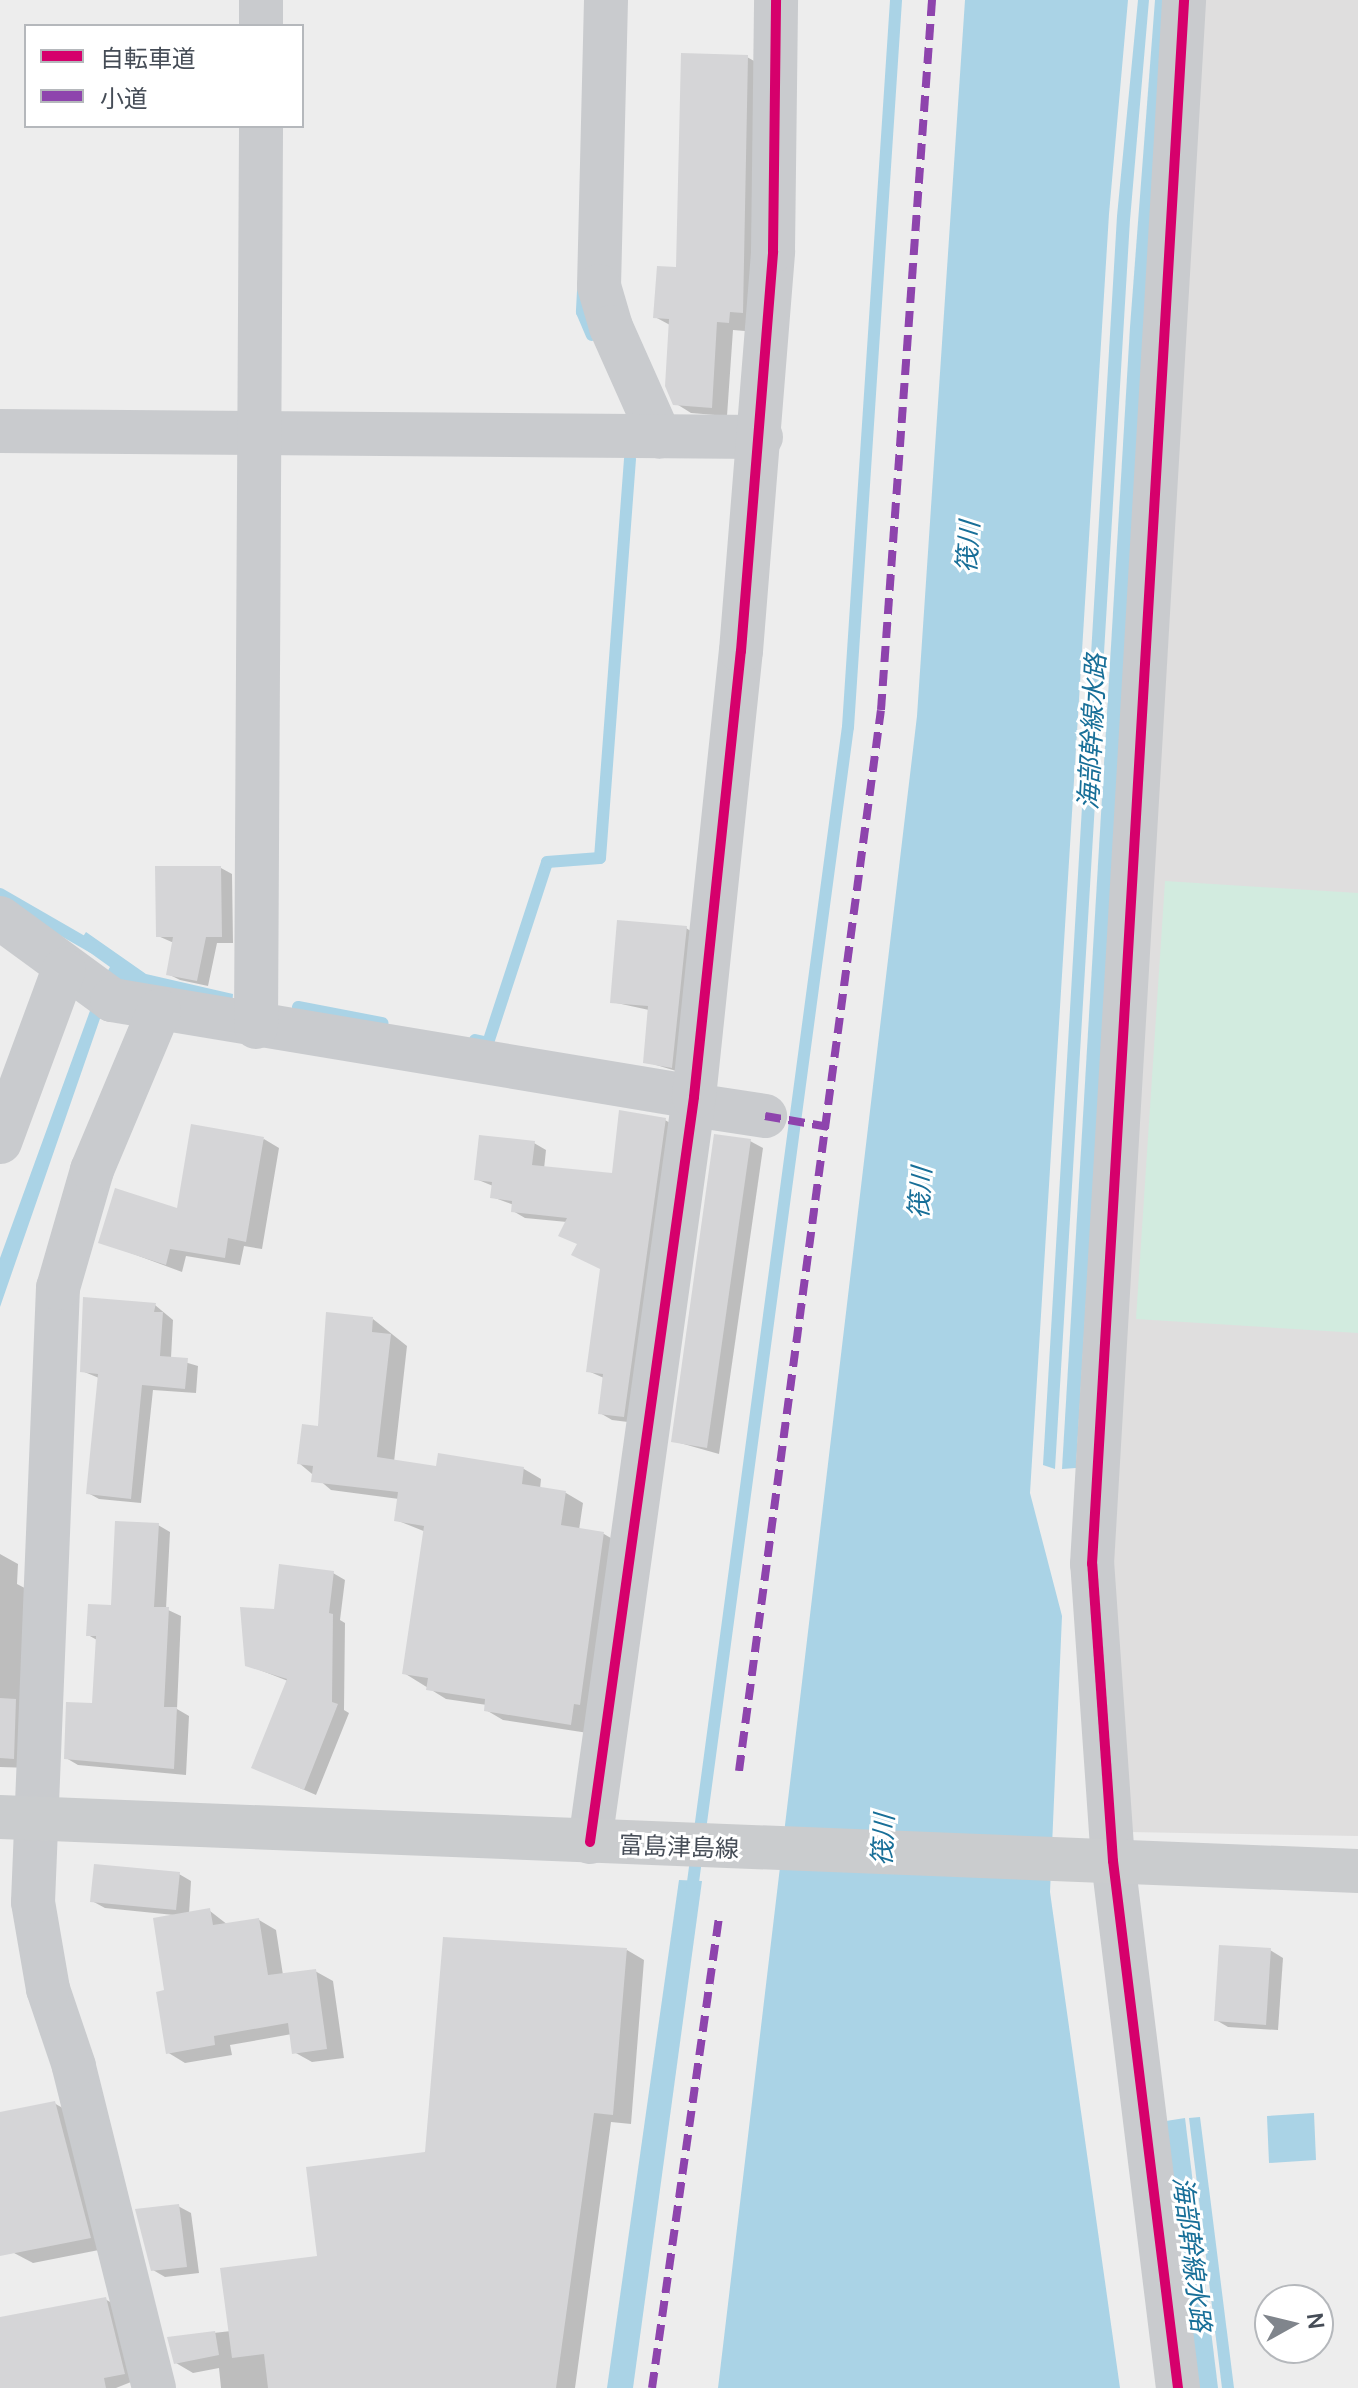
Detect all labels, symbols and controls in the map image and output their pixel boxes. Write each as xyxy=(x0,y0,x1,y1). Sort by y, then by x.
legend xyxy=(24,24,304,128)
text: 自転車道 xyxy=(100,41,196,74)
text: 小道 xyxy=(100,81,148,114)
water label: 筏川 xyxy=(951,520,985,574)
water label: 海部幹線水路 xyxy=(1072,653,1112,811)
water label: 筏川 xyxy=(903,1166,937,1220)
water label: 筏川 xyxy=(866,1813,900,1867)
street label: 富島津島線 xyxy=(619,1830,739,1862)
water label: 海部幹線水路 xyxy=(1167,2175,1217,2333)
north arrow xyxy=(1254,2284,1334,2364)
text: N xyxy=(1300,2311,1332,2331)

